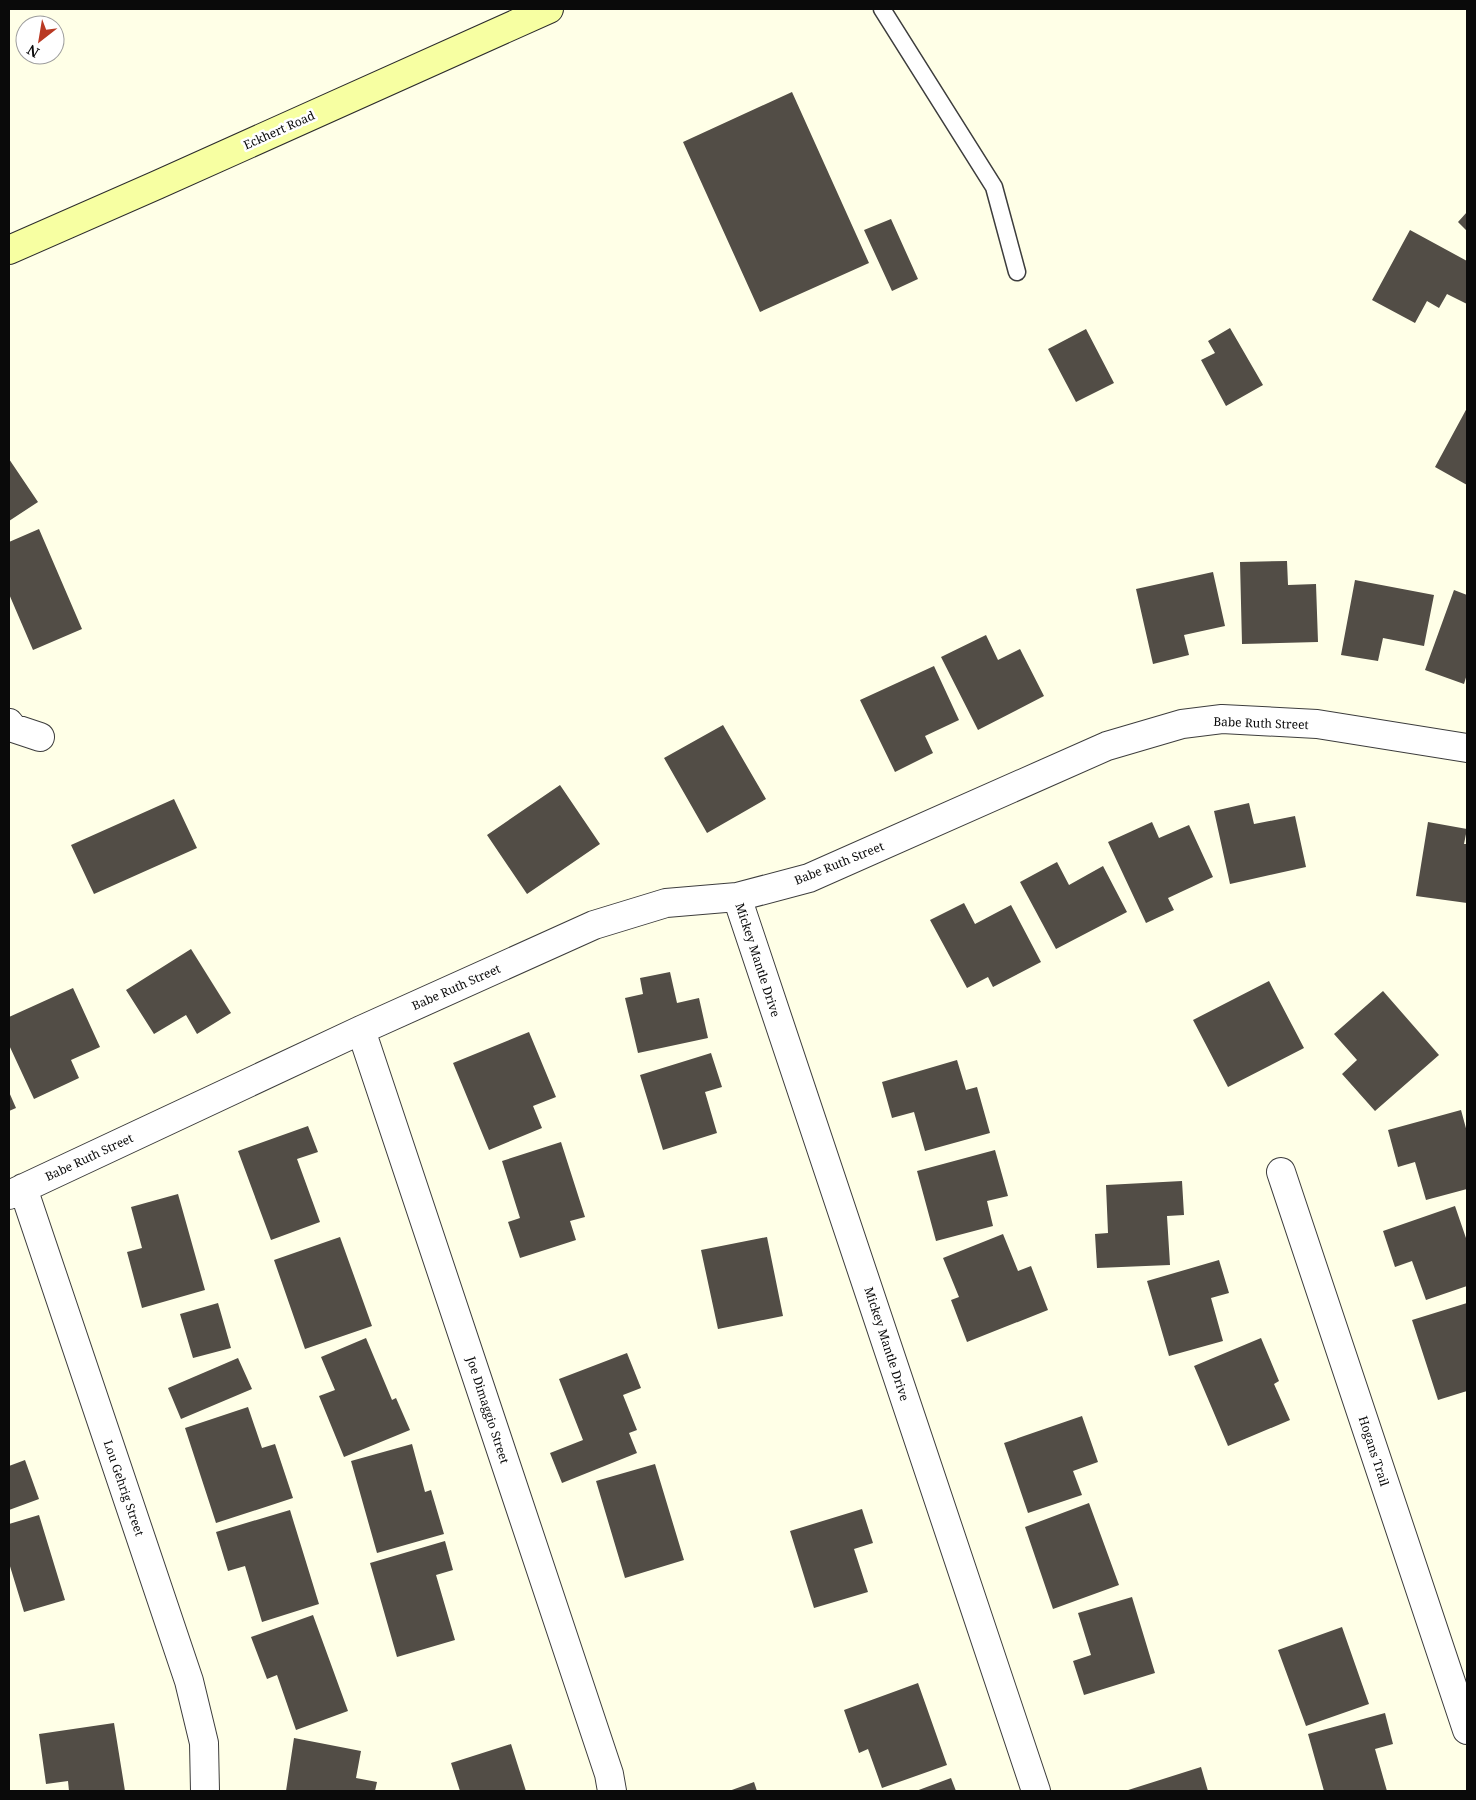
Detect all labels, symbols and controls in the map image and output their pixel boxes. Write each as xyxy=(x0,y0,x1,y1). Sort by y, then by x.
north arrow xyxy=(15,15,65,65)
text: N xyxy=(23,41,43,63)
street label: Eckhert Road xyxy=(241,106,318,153)
street label: Babe Ruth Street xyxy=(1213,713,1309,733)
street label: Babe Ruth Street xyxy=(792,837,886,889)
street label: Mickey Mantle Drive xyxy=(732,901,784,1019)
street label: Babe Ruth Street xyxy=(409,960,503,1014)
street label: Babe Ruth Street xyxy=(42,1129,136,1185)
street label: Mickey Mantle Drive xyxy=(861,1285,913,1403)
street label: Joe Dimaggio Street xyxy=(462,1353,513,1466)
street label: Hogans Trail xyxy=(1355,1414,1393,1489)
street label: Lou Gehrig Street xyxy=(100,1438,148,1538)

